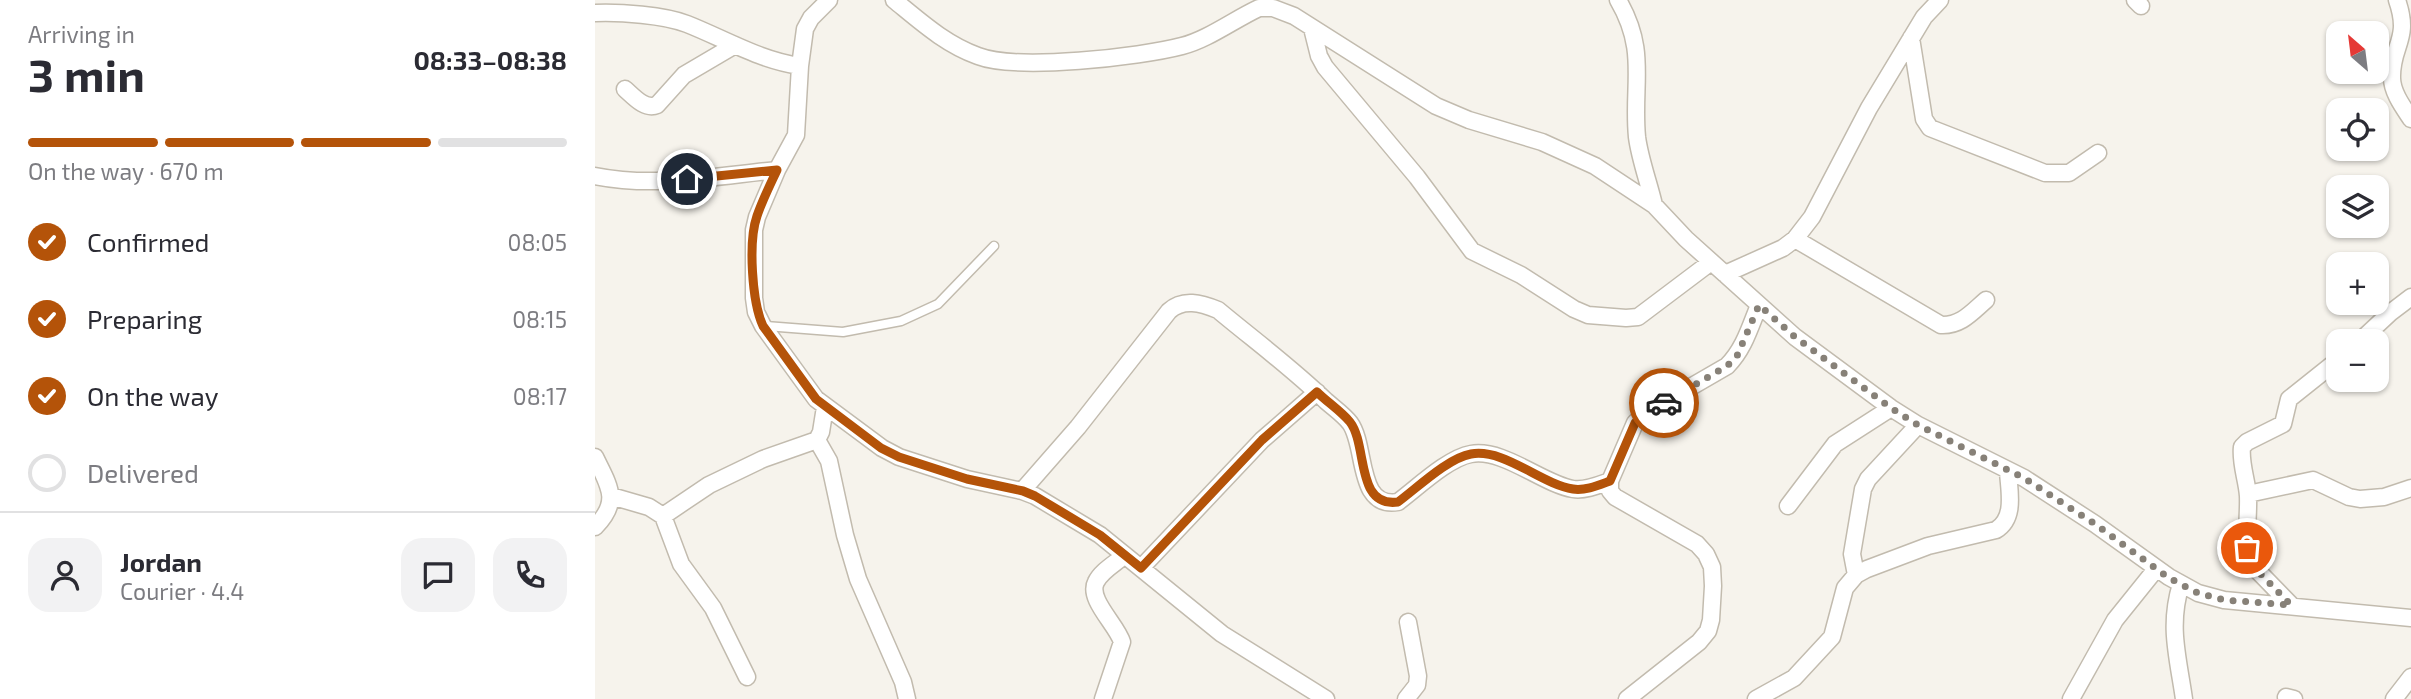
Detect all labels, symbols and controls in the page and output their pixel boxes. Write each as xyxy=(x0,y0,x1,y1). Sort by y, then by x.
text: Arriving in xyxy=(28,20,135,48)
north arrow xyxy=(2326,21,2389,84)
map controls xyxy=(2326,21,2389,392)
text: 08:33–08:38 xyxy=(413,44,567,75)
text: 3 min xyxy=(28,46,145,101)
button: locate xyxy=(2326,98,2389,161)
pin xyxy=(657,149,717,209)
text: On the way · 670 m xyxy=(28,157,224,185)
icon: home xyxy=(668,160,706,198)
button: layers xyxy=(2326,175,2389,238)
icon: check xyxy=(28,223,66,261)
text: Confirmed xyxy=(87,226,210,257)
text: 08:05 xyxy=(508,228,567,256)
button: + xyxy=(2326,252,2389,315)
icon: check xyxy=(28,300,66,338)
text: Preparing xyxy=(87,303,202,334)
text: 08:15 xyxy=(512,305,567,333)
button: − xyxy=(2326,329,2389,392)
courier xyxy=(1629,368,1699,438)
icon: check xyxy=(28,377,66,415)
text: On the way xyxy=(87,380,218,411)
text: 08:17 xyxy=(513,382,567,410)
icon: car xyxy=(1645,384,1683,422)
text: Delivered xyxy=(87,457,199,488)
pin xyxy=(2217,518,2277,578)
icon: bag xyxy=(2228,529,2266,567)
button: person xyxy=(28,538,102,612)
button: chat xyxy=(401,538,475,612)
button: phone xyxy=(493,538,567,612)
text: Jordan xyxy=(120,546,202,577)
text: Courier · 4.4 xyxy=(120,577,244,605)

